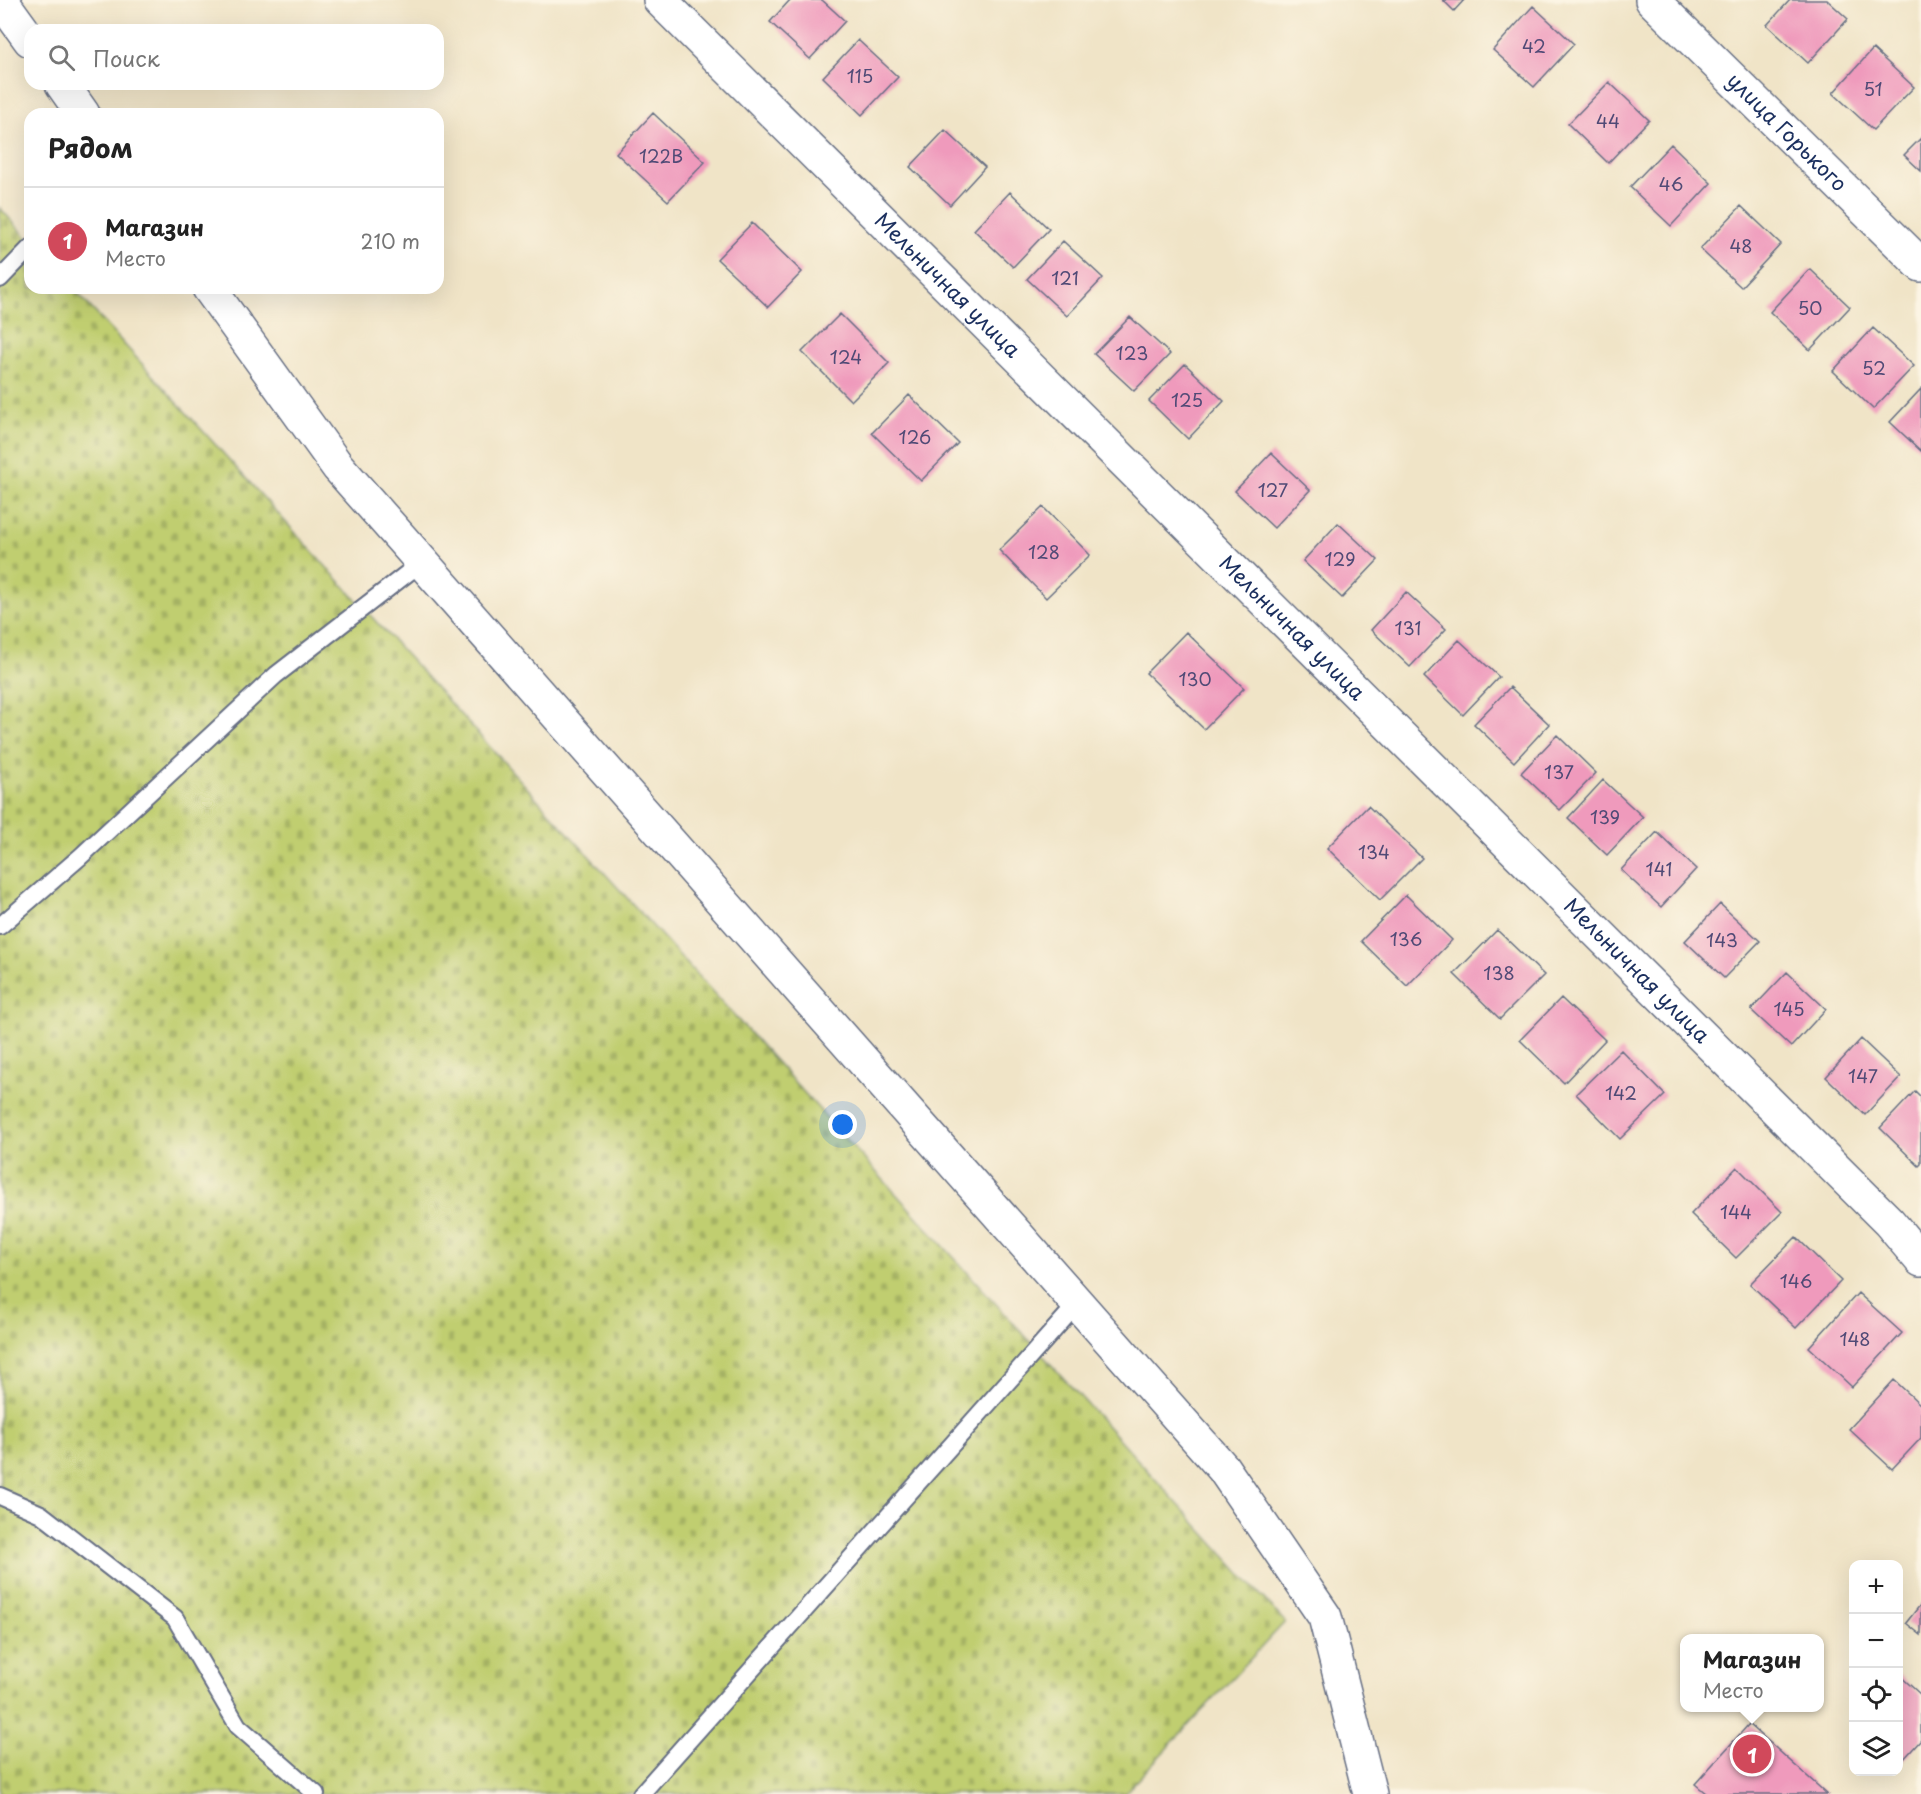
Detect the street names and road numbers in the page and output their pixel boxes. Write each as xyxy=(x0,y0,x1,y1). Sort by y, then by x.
street label: улица Горького xyxy=(1720,64,1856,198)
street label: Мельничная улица xyxy=(868,204,1030,365)
street label: Мельничная улица xyxy=(1213,547,1374,707)
street label: Мельничная улица xyxy=(1558,889,1719,1050)

